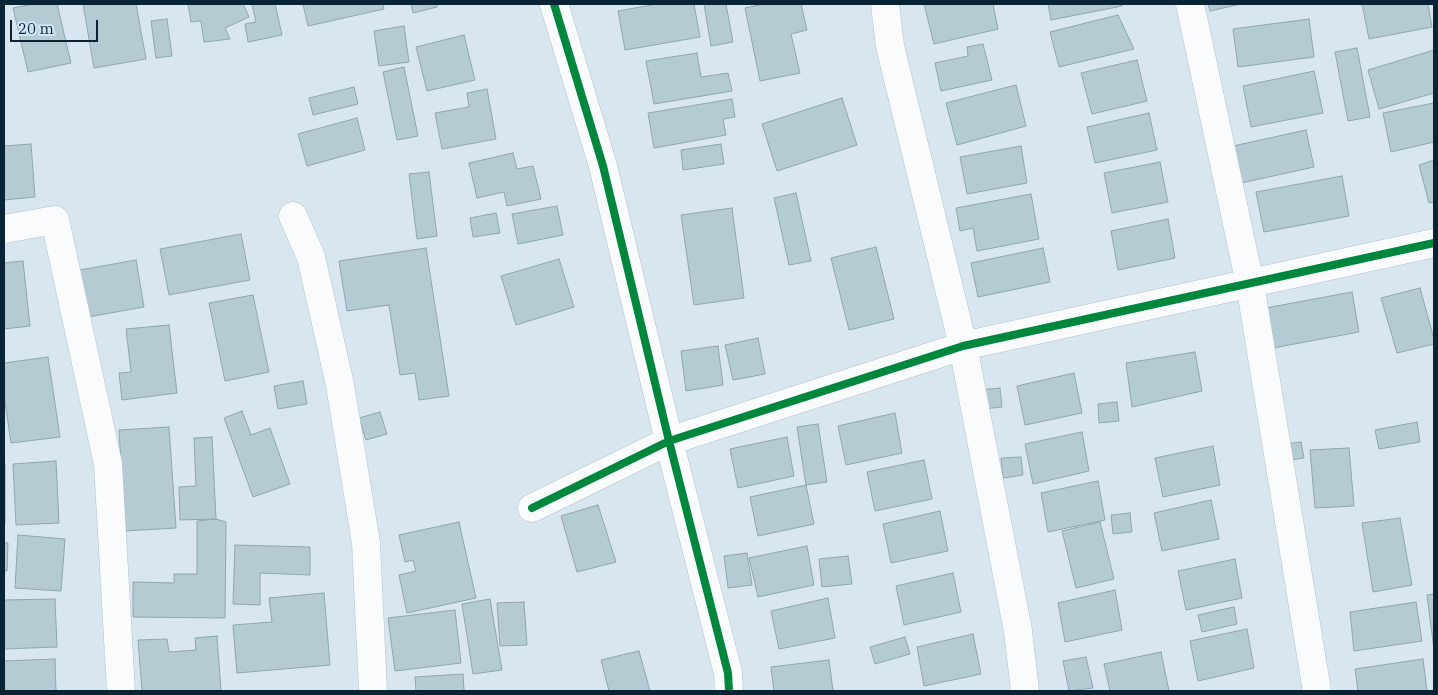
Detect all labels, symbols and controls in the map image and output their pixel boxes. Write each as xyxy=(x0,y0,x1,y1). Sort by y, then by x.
scale bar xyxy=(12,10,100,42)
text: 20 m xyxy=(18,19,54,38)

